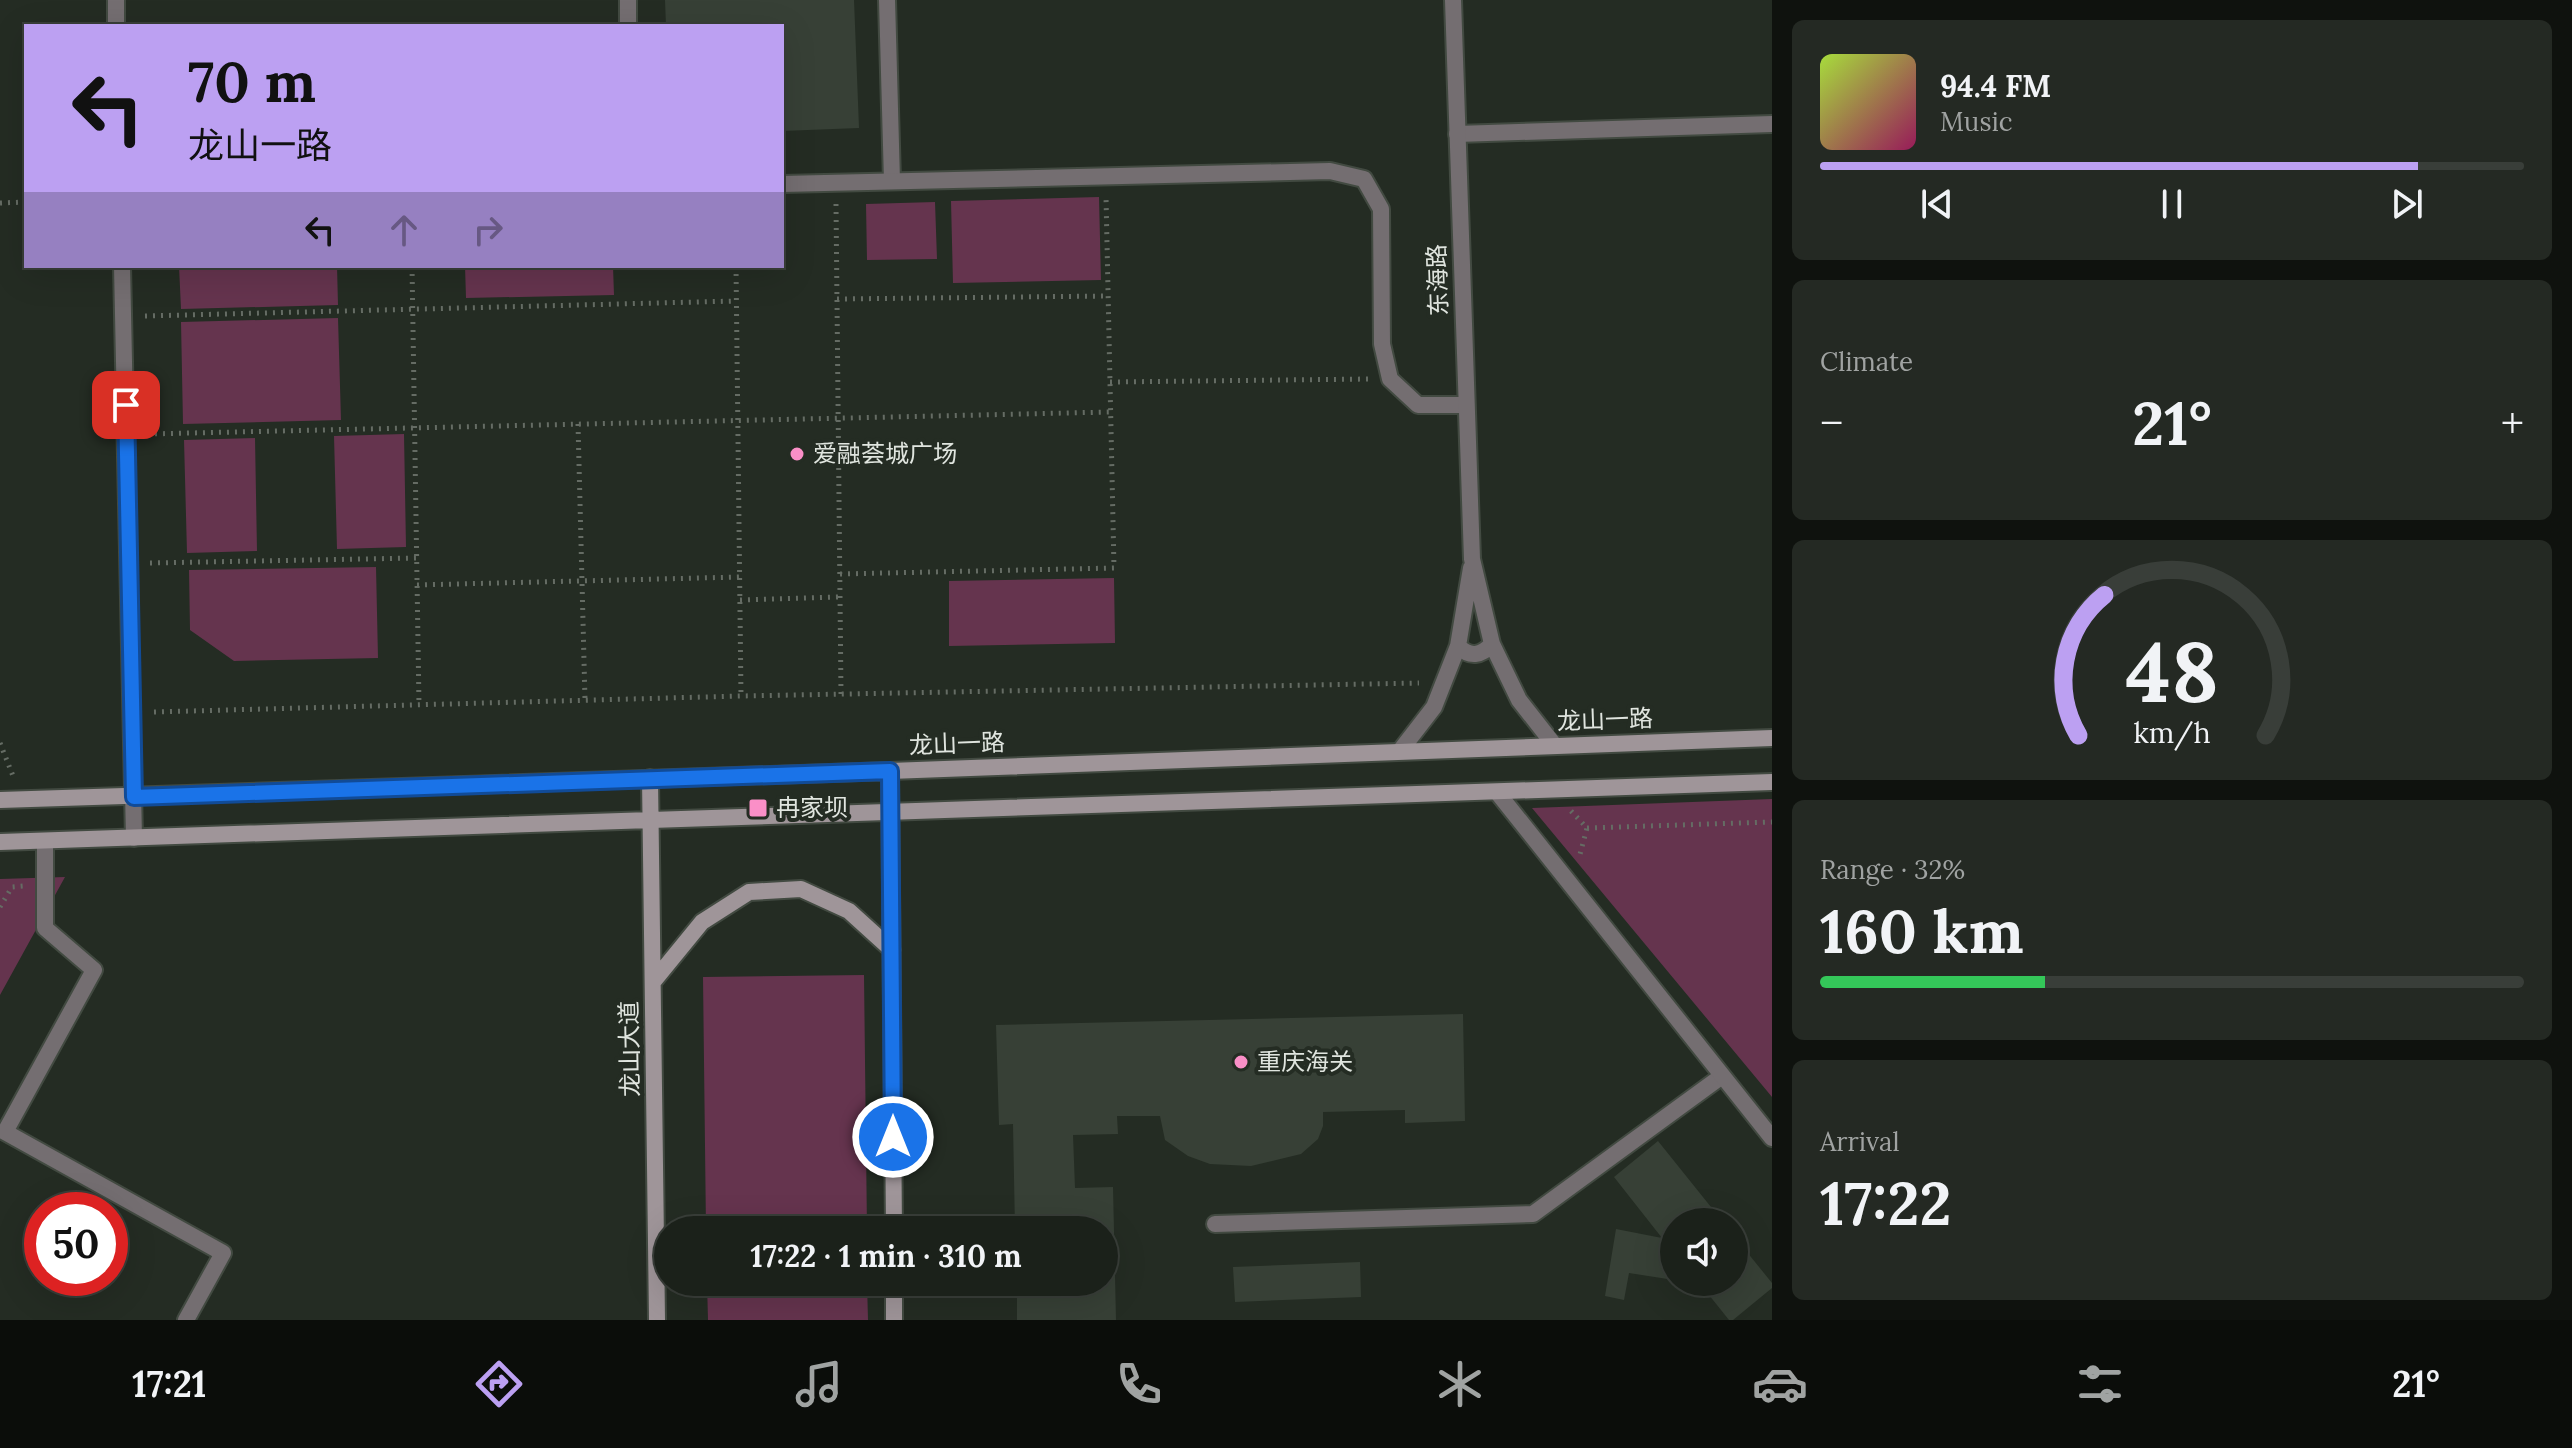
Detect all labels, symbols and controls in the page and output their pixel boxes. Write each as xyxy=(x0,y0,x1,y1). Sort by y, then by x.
text: 70 m xyxy=(188,46,316,117)
icon: left xyxy=(56,56,160,160)
text: 94.4 FM xyxy=(1940,67,2051,105)
text: Music xyxy=(1940,105,2013,138)
text: 龙山一路 xyxy=(188,122,332,168)
icon: previous xyxy=(1915,182,1959,226)
icon: pause xyxy=(2150,182,2194,226)
icon: next xyxy=(2385,182,2429,226)
icon: left xyxy=(298,208,342,252)
icon: ahead xyxy=(382,208,426,252)
icon: right xyxy=(466,208,510,252)
street label: 东海路 xyxy=(1421,243,1454,317)
text: Climate xyxy=(1820,345,1913,378)
pin xyxy=(92,371,160,439)
icon: arrive xyxy=(104,383,148,427)
text: 21° xyxy=(2132,385,2212,461)
text: − xyxy=(1820,395,1843,451)
text: + xyxy=(2501,395,2524,451)
place label: 爱融荟城广场 xyxy=(813,438,957,469)
marker: 爱融荟城广场 xyxy=(788,445,806,463)
text: 48 xyxy=(2125,618,2219,725)
street label: 龙山一路 xyxy=(1556,702,1653,737)
text: km/h xyxy=(2133,714,2211,751)
street label: 龙山一路 xyxy=(908,726,1005,761)
place label: 冉家坝 xyxy=(776,792,848,823)
marker: 冉家坝 xyxy=(747,797,769,819)
text: Range · 32% xyxy=(1820,853,1965,886)
text: 160 km xyxy=(1820,893,2024,969)
street label: 龙山大道 xyxy=(613,1001,646,1097)
place label: 重庆海关 xyxy=(1257,1046,1353,1077)
marker: 重庆海关 xyxy=(1232,1053,1250,1071)
position arrow xyxy=(851,1095,935,1179)
text: Arrival xyxy=(1820,1125,1899,1158)
text: 17:22 xyxy=(1820,1165,1951,1241)
speed limit sign: 50 xyxy=(24,1192,128,1296)
map controls xyxy=(1660,1208,1748,1296)
button: sound xyxy=(1660,1208,1748,1296)
text: 17:22 · 1 min · 310 m xyxy=(750,1237,1022,1275)
icon: directions xyxy=(471,1356,527,1412)
icon: music xyxy=(791,1356,847,1412)
icon: phone xyxy=(1111,1356,1167,1412)
icon: climate xyxy=(1432,1356,1488,1412)
icon: car xyxy=(1752,1356,1808,1412)
icon: filters xyxy=(2072,1356,2128,1412)
text: 17:21 xyxy=(132,1361,206,1407)
text: 21° xyxy=(2392,1361,2440,1407)

